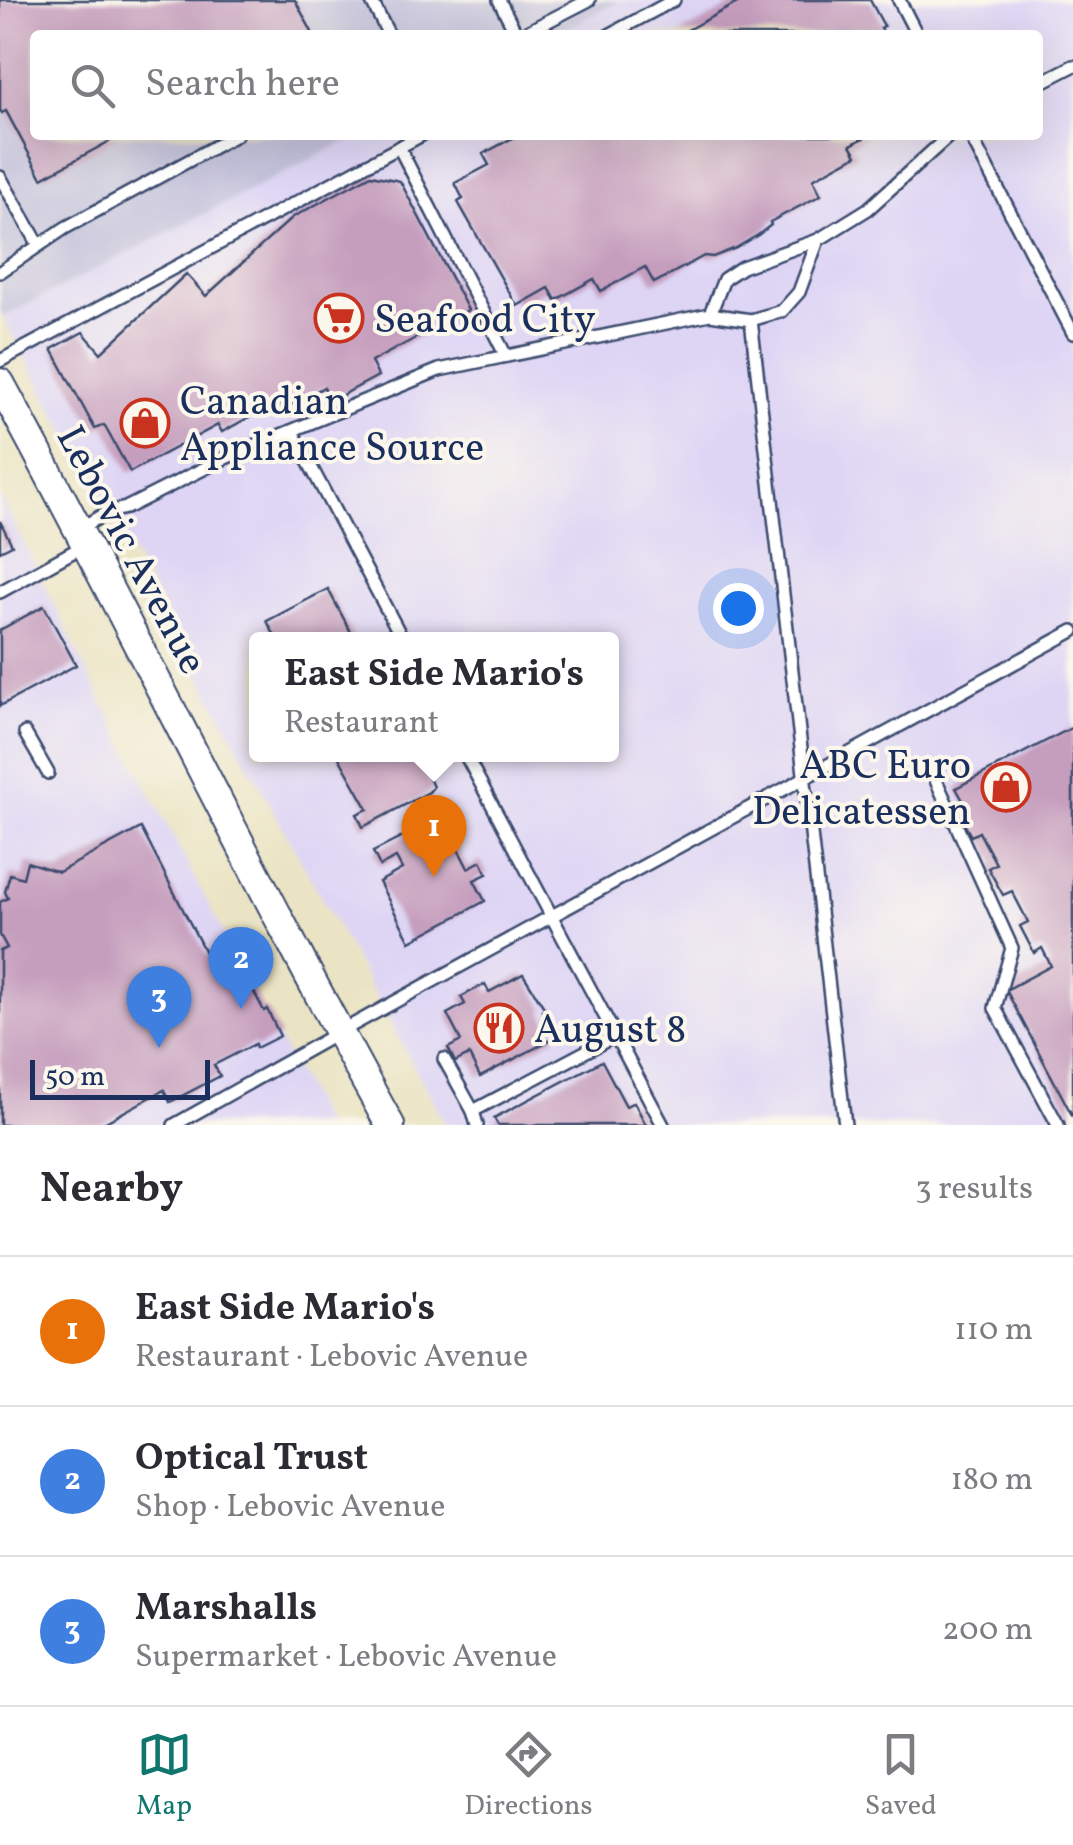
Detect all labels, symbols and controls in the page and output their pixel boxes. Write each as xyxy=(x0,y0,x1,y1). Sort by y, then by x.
search box xyxy=(30,30,1043,140)
icon: search xyxy=(65,58,120,113)
text: Search here xyxy=(145,59,340,112)
supermarket icon: Seafood City xyxy=(313,292,365,344)
place label: Seafood City xyxy=(374,294,596,350)
place label: Canadian Appliance Source xyxy=(180,376,484,478)
shop icon: Canadian Appliance Source xyxy=(119,397,171,449)
street label: Lebovic Avenue xyxy=(40,417,219,685)
your location xyxy=(713,583,764,634)
popup xyxy=(249,632,619,762)
text: East Side Mario's xyxy=(284,649,584,702)
text: Restaurant xyxy=(284,702,439,746)
place label: ABC Euro Delicatessen xyxy=(752,740,971,842)
shop icon: ABC Euro Delicatessen xyxy=(980,761,1032,813)
pin: 1 xyxy=(402,794,466,877)
pin: 2 xyxy=(208,926,274,1009)
pin: 3 xyxy=(126,966,192,1048)
restaurant icon: August 8 xyxy=(473,1002,525,1054)
place label: August 8 xyxy=(534,1004,686,1060)
scale bar xyxy=(30,1055,210,1100)
text: 50 m xyxy=(45,1058,105,1097)
text: Nearby xyxy=(40,1161,183,1220)
text: 3 results xyxy=(915,1168,1033,1212)
text: East Side Mario's xyxy=(135,1283,435,1336)
text: 1 xyxy=(66,1309,79,1353)
text: 110 m xyxy=(954,1309,1033,1353)
text: Restaurant · Lebovic Avenue xyxy=(135,1336,528,1380)
text: Optical Trust xyxy=(135,1433,368,1486)
text: 2 xyxy=(64,1459,81,1503)
text: 180 m xyxy=(950,1459,1033,1503)
text: Shop · Lebovic Avenue xyxy=(135,1486,445,1530)
text: Marshalls xyxy=(135,1583,317,1636)
text: 3 xyxy=(64,1609,81,1653)
text: 200 m xyxy=(942,1609,1033,1653)
text: Supermarket · Lebovic Avenue xyxy=(135,1636,557,1680)
tab: Map xyxy=(136,1727,192,1826)
tab: Directions xyxy=(464,1727,593,1826)
tab: Saved xyxy=(865,1727,937,1826)

